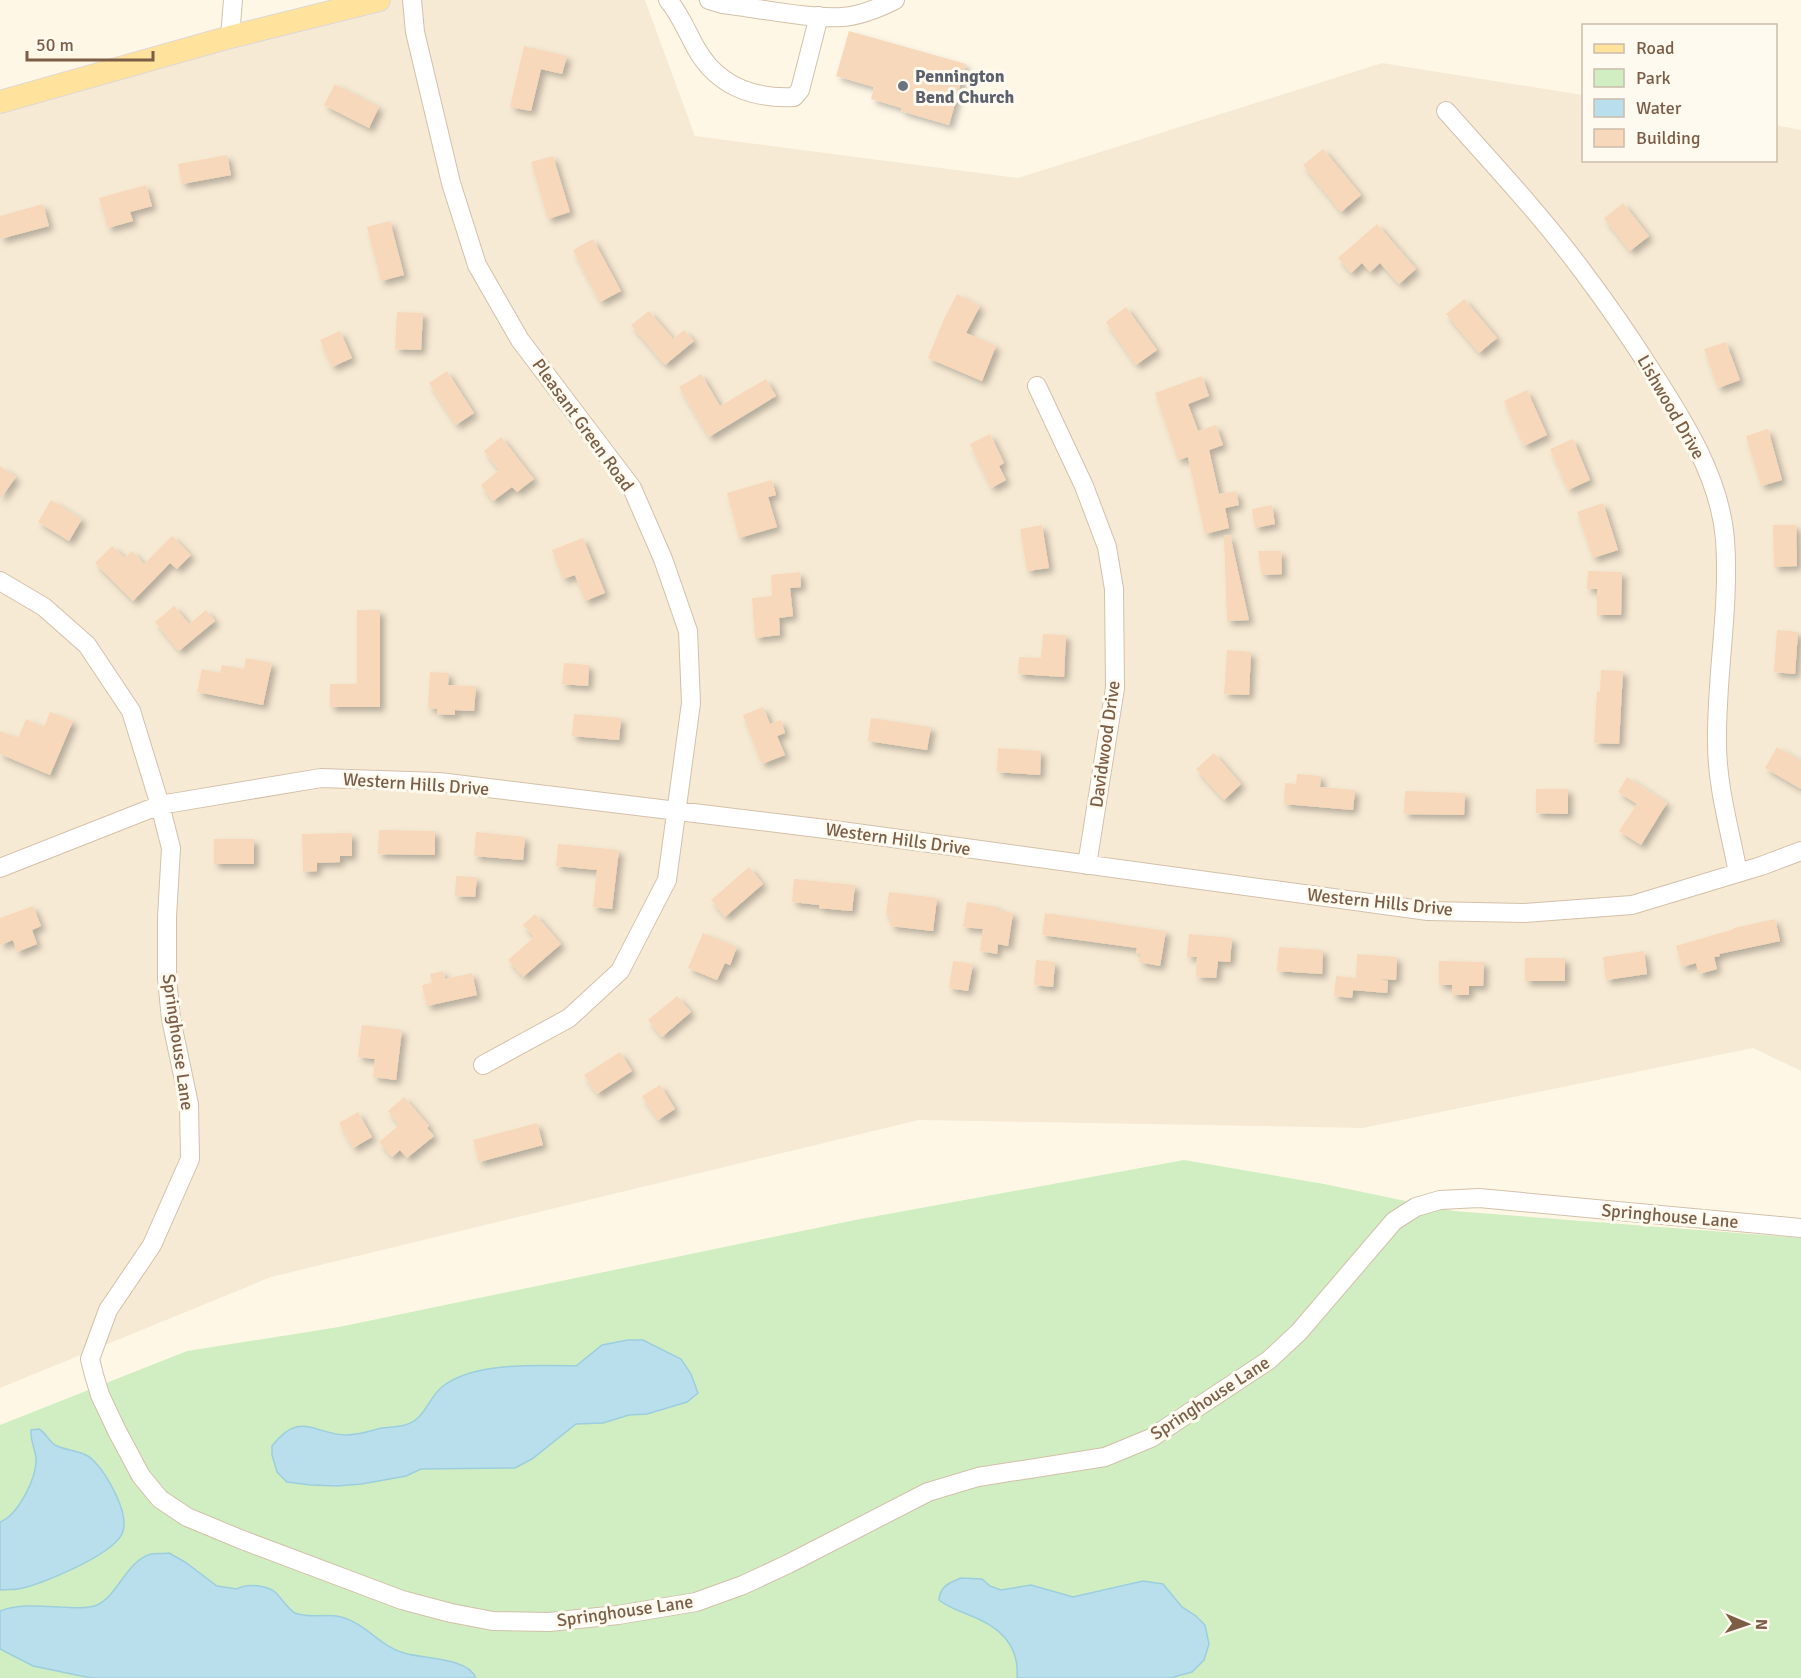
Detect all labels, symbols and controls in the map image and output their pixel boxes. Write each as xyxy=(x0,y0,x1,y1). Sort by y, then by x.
scale bar xyxy=(27,24,153,62)
legend xyxy=(1582,24,1777,162)
text: 50 m xyxy=(36,34,74,56)
text: Road xyxy=(1636,37,1675,59)
place label: Pennington Bend Church xyxy=(915,65,1015,108)
text: Park xyxy=(1636,67,1671,89)
marker: Pennington Bend Church xyxy=(896,79,910,93)
text: Water xyxy=(1636,97,1682,119)
text: Building xyxy=(1636,127,1700,149)
street label: Lishwood Drive xyxy=(1632,351,1710,463)
street label: Pleasant Green Road xyxy=(527,354,639,496)
street label: Davidwood Drive xyxy=(1085,679,1125,809)
street label: Western Hills Drive xyxy=(342,768,490,800)
street label: Western Hills Drive xyxy=(824,818,972,860)
street label: Western Hills Drive xyxy=(1306,883,1454,921)
street label: Springhouse Lane xyxy=(158,972,198,1112)
street label: Springhouse Lane xyxy=(1600,1199,1740,1233)
street label: Springhouse Lane xyxy=(1146,1351,1274,1445)
street label: Springhouse Lane xyxy=(555,1591,695,1631)
north arrow xyxy=(1717,1594,1777,1654)
text: N xyxy=(1751,1619,1771,1630)

